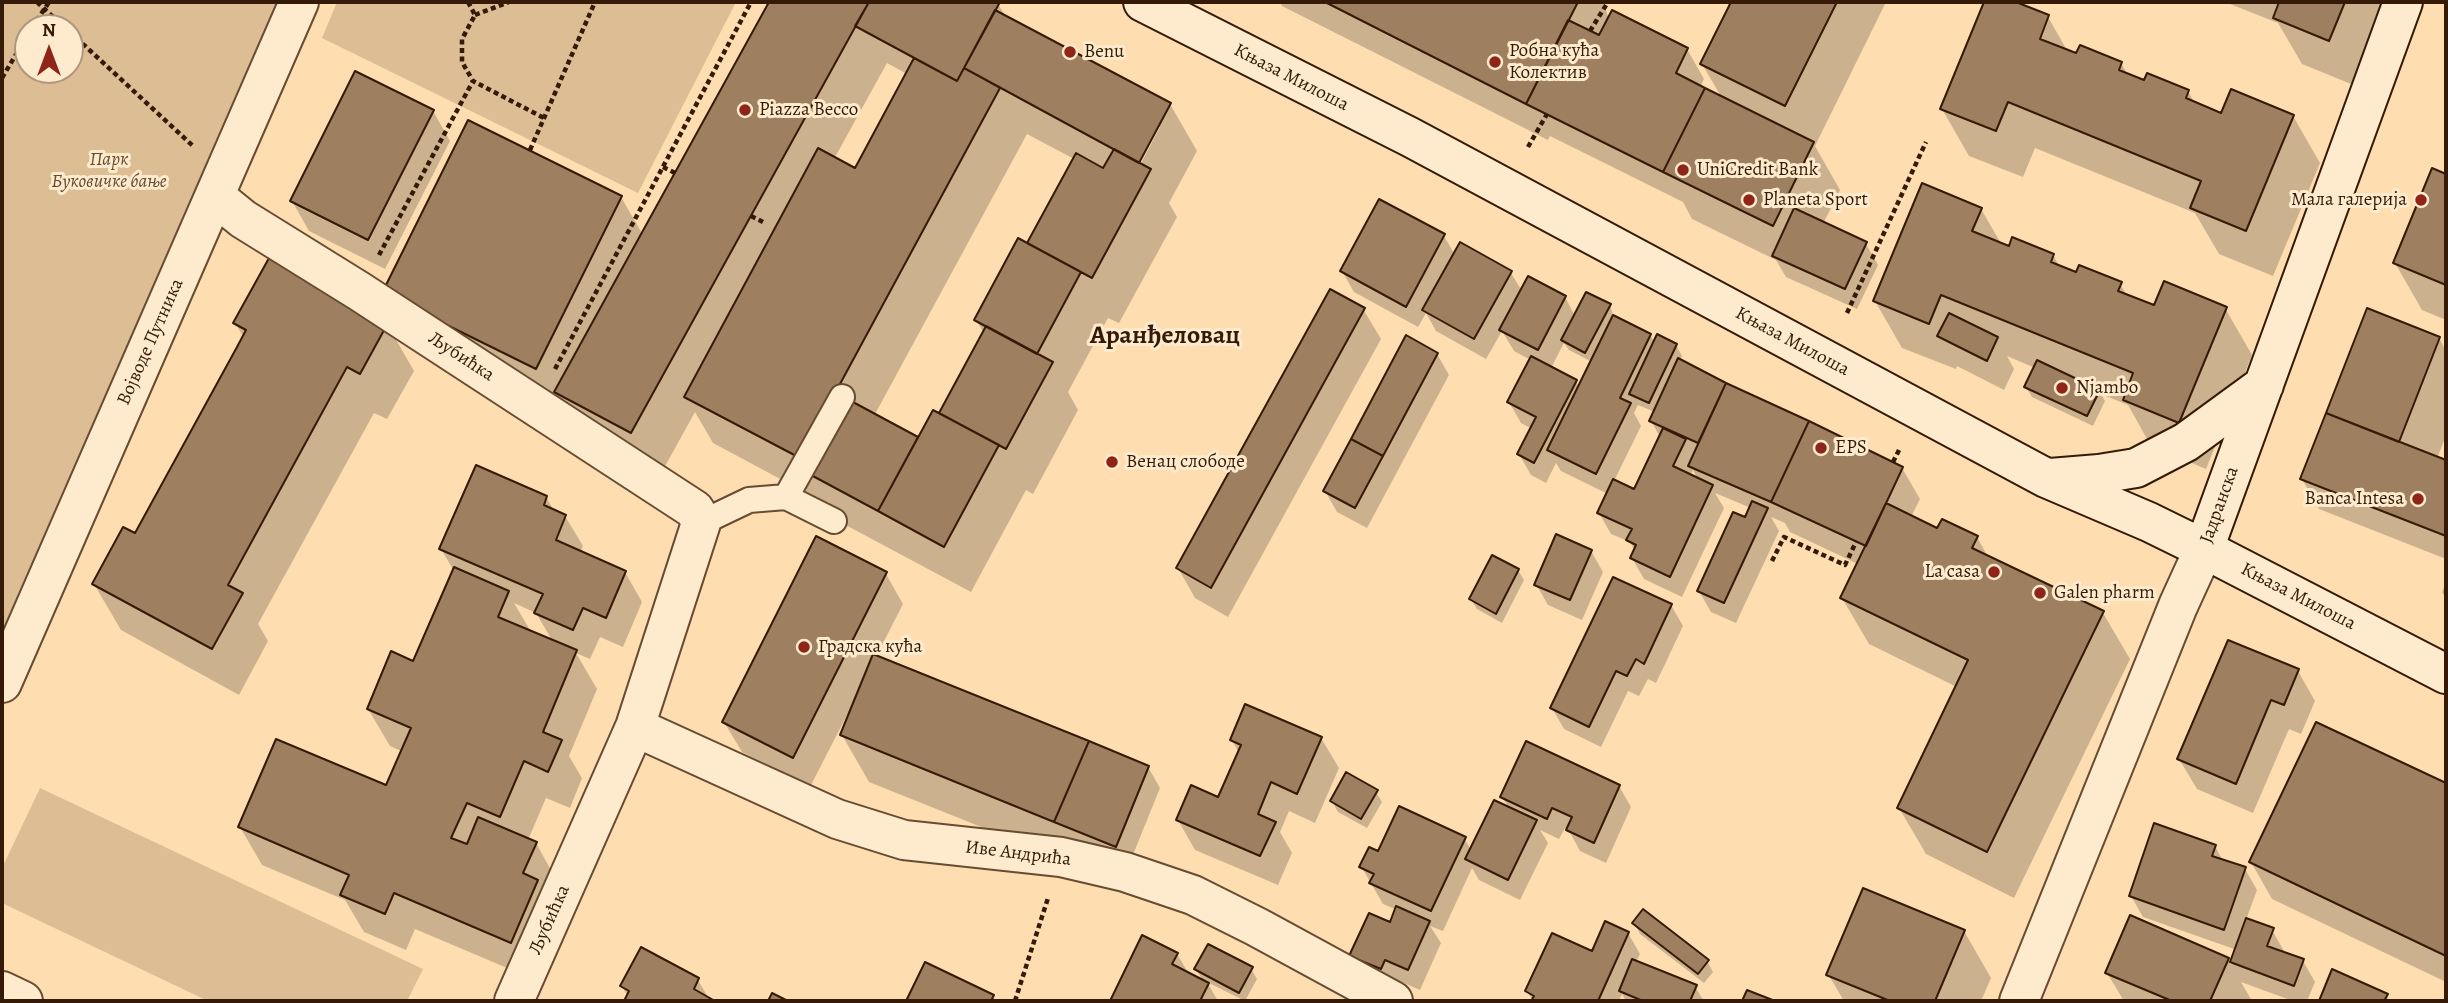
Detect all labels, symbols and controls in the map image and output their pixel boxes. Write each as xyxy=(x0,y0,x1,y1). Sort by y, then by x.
north arrow xyxy=(14,14,84,84)
text: N xyxy=(42,17,56,43)
street label: Књаза Милоша xyxy=(1230,39,1352,117)
place label: Робна кућа Колектив xyxy=(1509,40,1599,84)
place label: Benu xyxy=(1084,41,1124,63)
marker: Benu xyxy=(1062,44,1078,60)
marker: Робна кућа Колектив xyxy=(1487,54,1503,70)
place label: Piazza Becco xyxy=(759,99,858,121)
marker: Piazza Becco xyxy=(737,102,753,118)
park label: Парк Буковичке бање xyxy=(51,149,167,193)
place label: UniCredit Bank xyxy=(1697,159,1818,181)
marker: UniCredit Bank xyxy=(1675,162,1691,178)
place label: Planeta Sport xyxy=(1763,189,1868,211)
place label: Мала галерија xyxy=(2291,189,2407,211)
marker: Planeta Sport xyxy=(1741,192,1757,208)
marker: Мала галерија xyxy=(2413,192,2429,208)
street label: Војводе Путника xyxy=(113,275,189,409)
street label: Књаза Милоша xyxy=(1731,302,1853,382)
district label: Аранђеловац xyxy=(1090,321,1240,353)
street label: Љубићка xyxy=(424,327,498,387)
place label: Njambo xyxy=(2076,377,2138,399)
marker: Njambo xyxy=(2054,380,2070,396)
place label: EPS xyxy=(1835,437,1867,459)
marker: EPS xyxy=(1813,440,1829,456)
place label: Венац слободе xyxy=(1126,451,1245,473)
marker: Венац слободе xyxy=(1104,454,1120,470)
street label: Јадранска xyxy=(2196,464,2244,546)
place label: Banca Intesa xyxy=(2305,488,2404,510)
marker: Banca Intesa xyxy=(2410,491,2426,507)
street label: Књаза Милоша xyxy=(2237,558,2359,636)
place label: La casa xyxy=(1925,561,1980,583)
marker: La casa xyxy=(1986,564,2002,580)
place label: Galen pharm xyxy=(2054,582,2155,604)
marker: Galen pharm xyxy=(2032,585,2048,601)
place label: Градска кућа xyxy=(818,636,922,658)
marker: Градска кућа xyxy=(796,639,812,655)
street label: Иве Андрића xyxy=(964,836,1072,872)
street label: Љубићка xyxy=(524,881,576,959)

